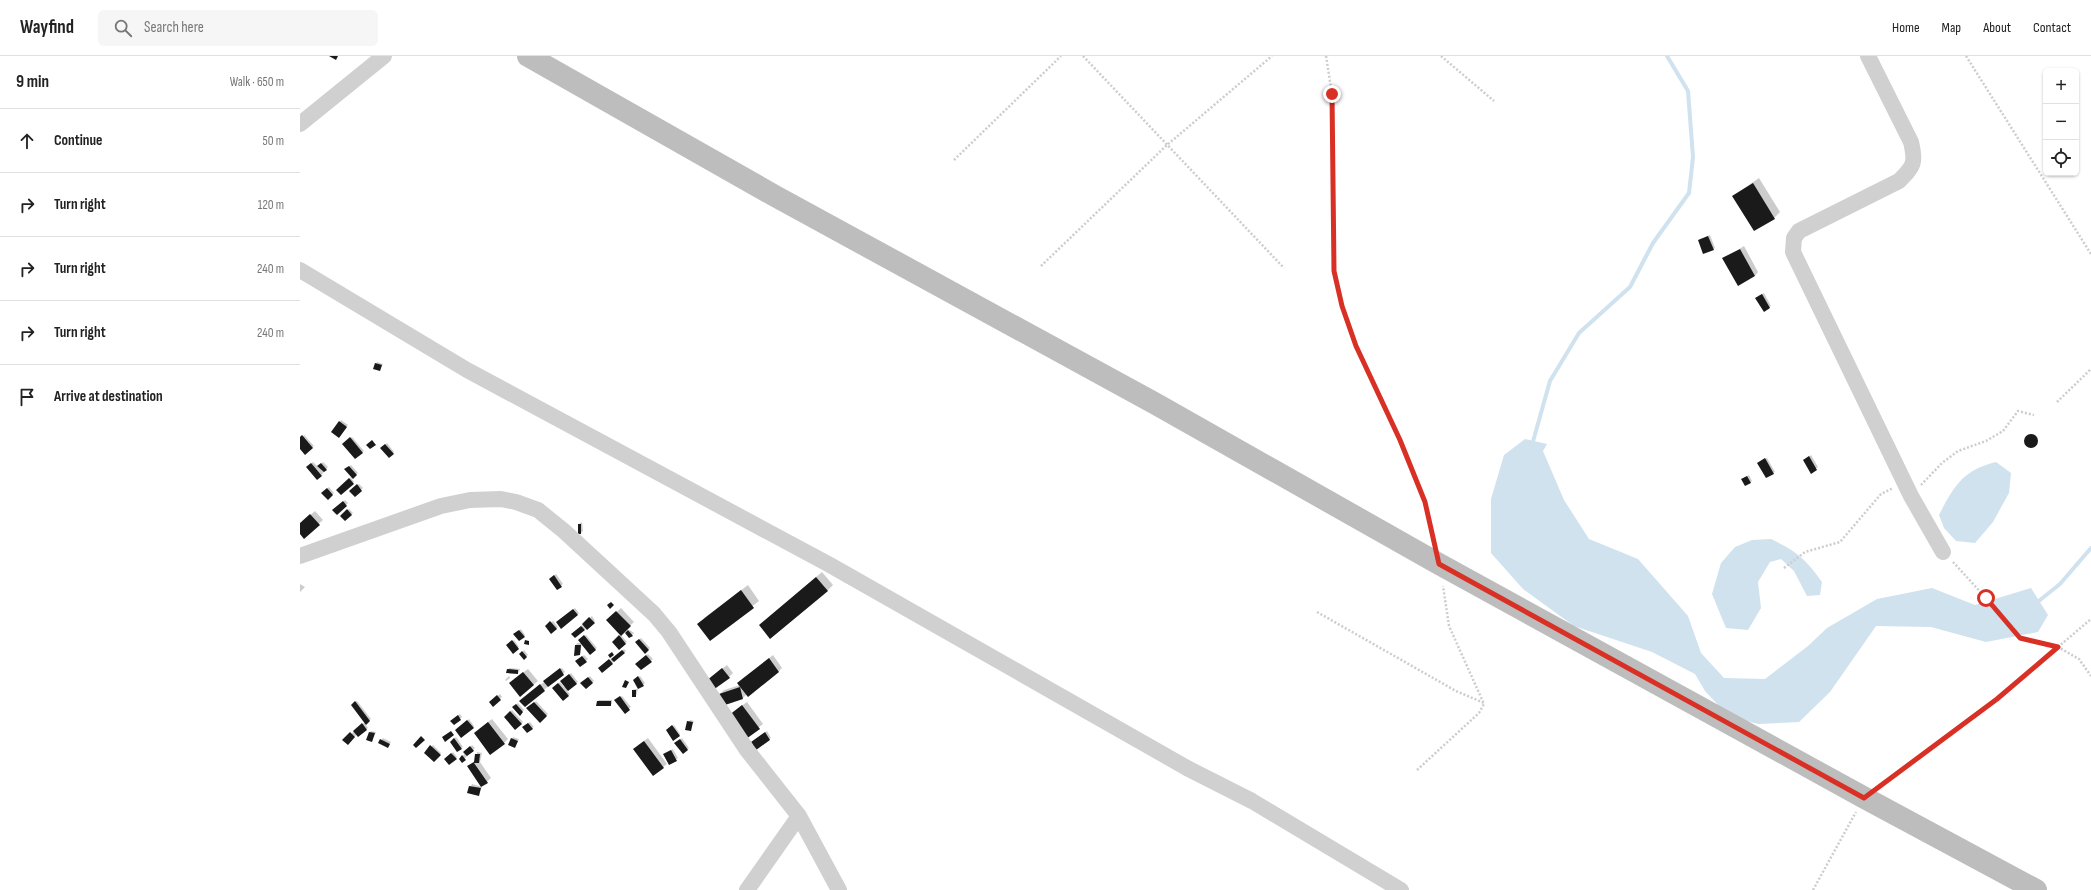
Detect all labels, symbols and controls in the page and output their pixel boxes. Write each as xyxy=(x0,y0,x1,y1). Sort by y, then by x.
search box xyxy=(98,10,378,46)
text: Wayfind xyxy=(20,16,74,39)
icon: search xyxy=(112,17,134,39)
text: Search here xyxy=(144,18,204,37)
text: Home xyxy=(1892,19,1920,36)
text: Map xyxy=(1942,19,1961,36)
text: About xyxy=(1983,19,2011,36)
text: Contact xyxy=(2033,19,2071,36)
map controls xyxy=(2043,68,2079,176)
button: + xyxy=(2043,68,2079,104)
text: 9 min xyxy=(16,72,49,92)
text: Walk · 650 m xyxy=(230,74,284,90)
route end xyxy=(1323,85,1341,103)
button: − xyxy=(2043,104,2079,140)
icon: ahead xyxy=(16,130,38,152)
text: Continue xyxy=(54,131,103,150)
text: 50 m xyxy=(263,133,284,149)
button: locate xyxy=(2043,140,2079,176)
icon: right xyxy=(16,194,38,216)
text: Turn right xyxy=(54,195,106,214)
text: 120 m xyxy=(258,197,284,213)
icon: right xyxy=(16,258,38,280)
text: Turn right xyxy=(54,259,106,278)
text: 240 m xyxy=(257,261,284,277)
icon: right xyxy=(16,322,38,344)
text: Turn right xyxy=(54,323,106,342)
text: 240 m xyxy=(257,325,284,341)
icon: arrive xyxy=(16,386,38,408)
text: Arrive at destination xyxy=(54,387,163,406)
route start xyxy=(1977,589,1995,607)

